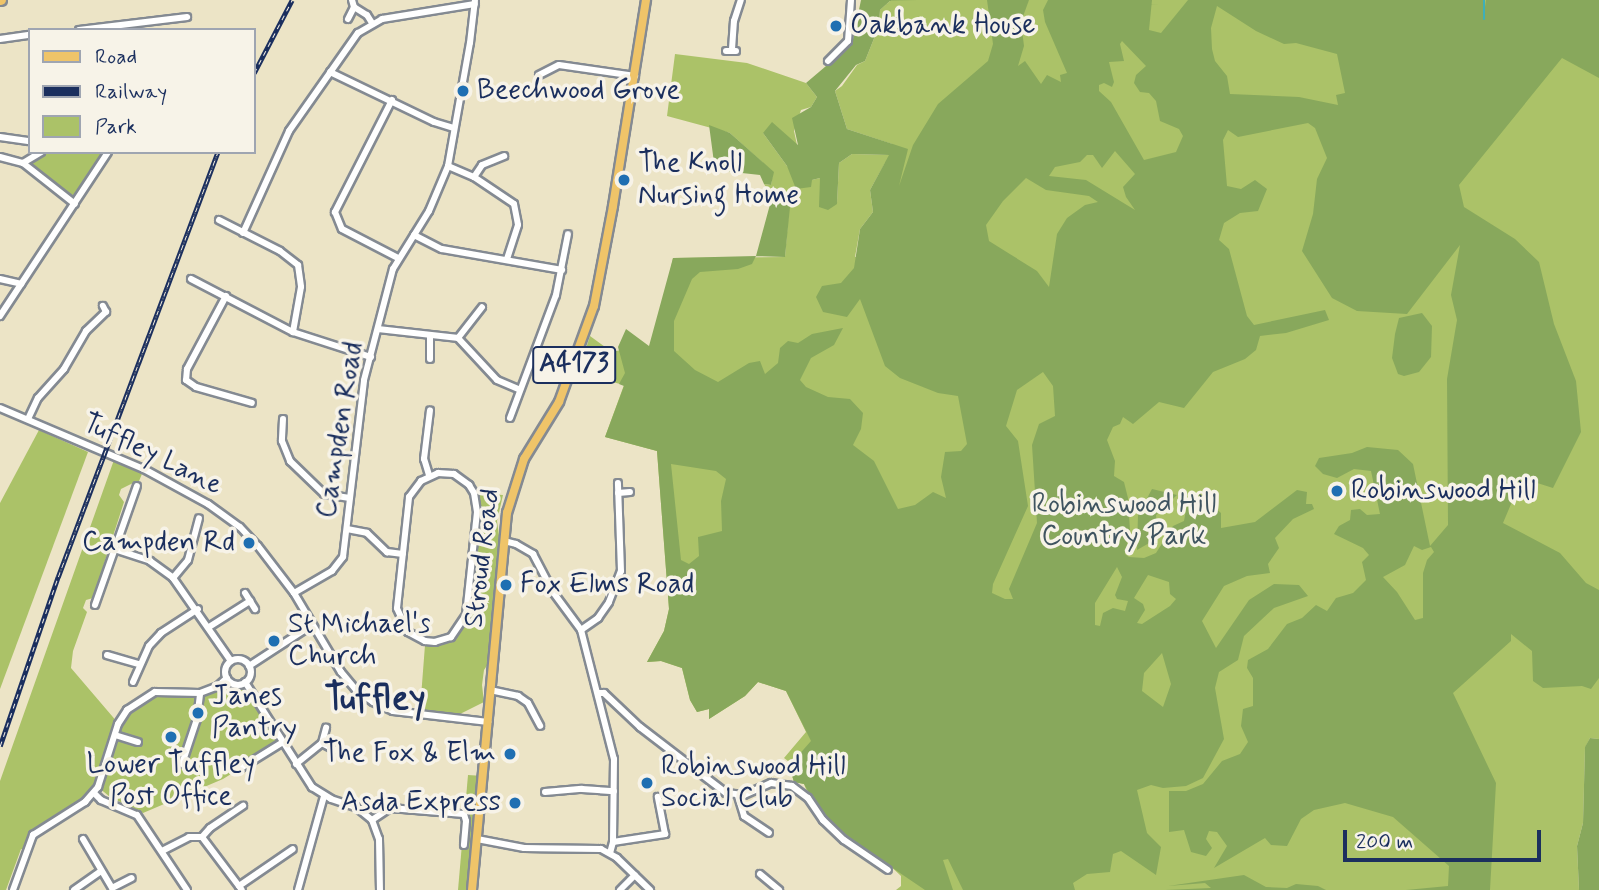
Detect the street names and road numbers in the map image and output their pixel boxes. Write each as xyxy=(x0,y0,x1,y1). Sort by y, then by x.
street label: Campden Road xyxy=(311,340,371,520)
road number: A4173 xyxy=(532,342,616,388)
street label: Tuffley Lane xyxy=(78,407,226,503)
street label: Stroud Road xyxy=(458,488,508,628)

